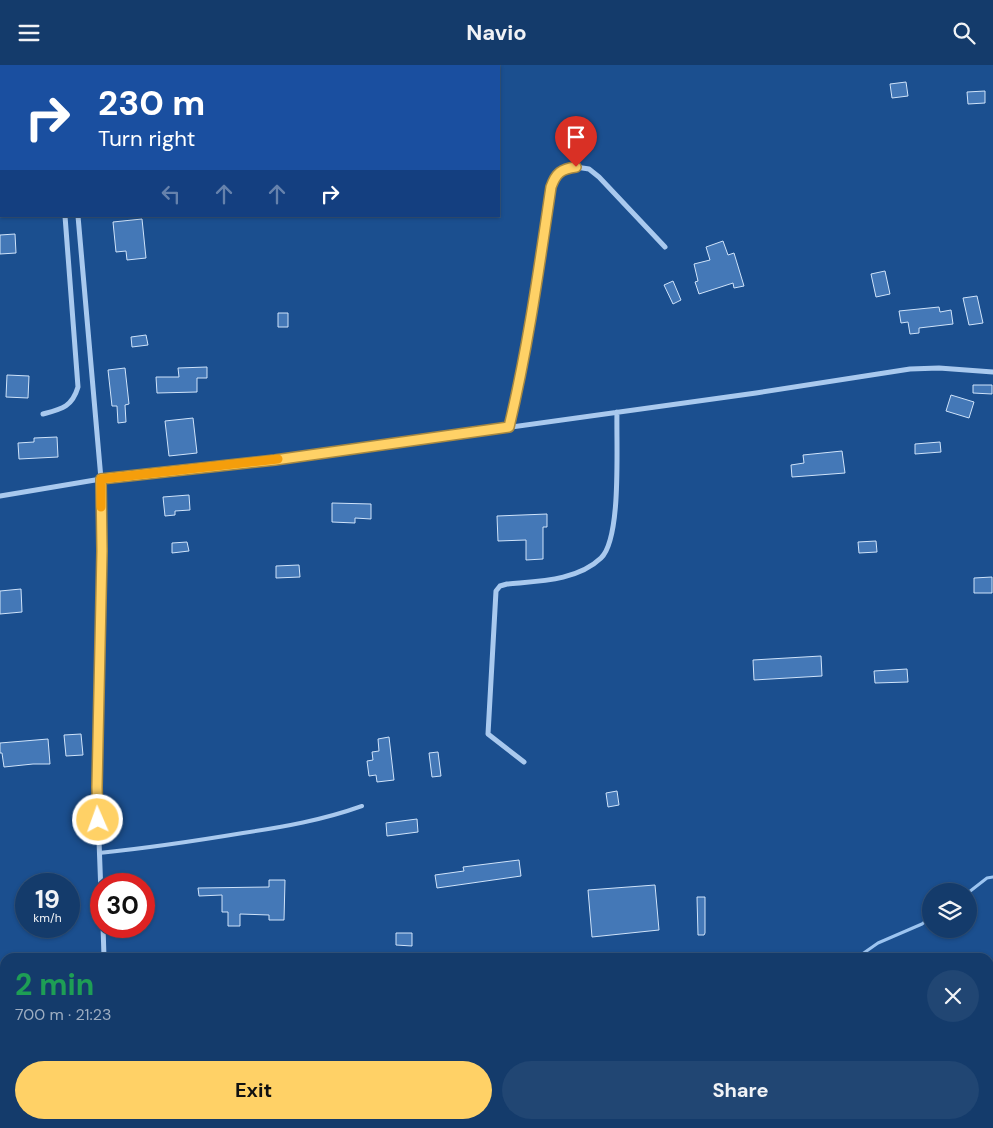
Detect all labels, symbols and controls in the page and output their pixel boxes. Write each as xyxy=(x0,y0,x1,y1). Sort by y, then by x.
text: Navio xyxy=(466,18,527,47)
icon: menu xyxy=(15,19,43,47)
icon: search xyxy=(950,19,978,47)
text: 230 m xyxy=(98,80,205,126)
icon: right xyxy=(15,85,80,150)
pin xyxy=(555,116,597,167)
icon: arrive xyxy=(562,123,590,151)
text: Turn right xyxy=(98,124,195,153)
icon: left xyxy=(157,180,185,208)
icon: ahead xyxy=(210,180,238,208)
icon: ahead xyxy=(263,180,291,208)
icon: right xyxy=(316,180,344,208)
position arrow xyxy=(71,793,123,845)
speed limit sign: 30 xyxy=(90,873,155,938)
text: 19 xyxy=(35,883,60,916)
map controls xyxy=(922,883,977,938)
button: layers xyxy=(922,883,977,938)
text: km/h xyxy=(33,910,62,926)
text: 2 min xyxy=(15,965,94,1004)
button: close xyxy=(927,970,979,1022)
text: 700 m · 21:23 xyxy=(15,1004,112,1025)
button: Exit xyxy=(15,1061,492,1119)
button: Share xyxy=(502,1061,979,1119)

